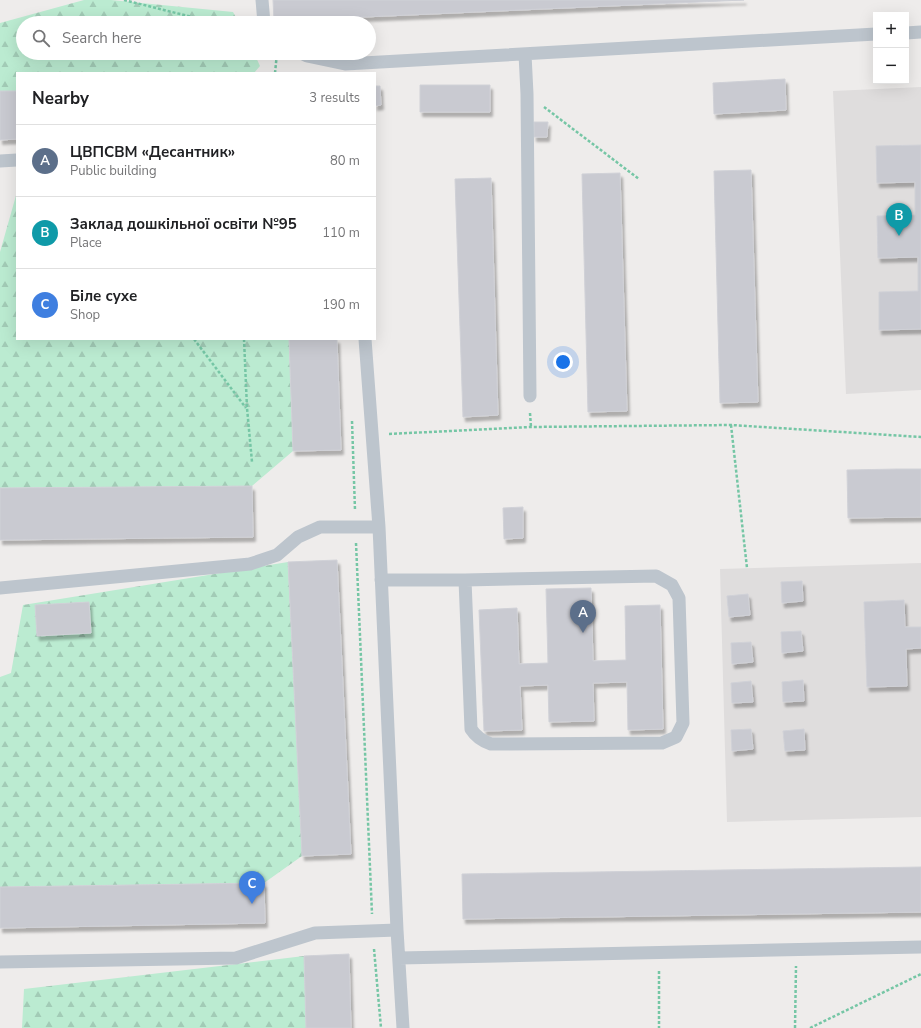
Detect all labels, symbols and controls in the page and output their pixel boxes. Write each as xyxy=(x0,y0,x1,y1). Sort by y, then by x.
map controls xyxy=(873,12,909,84)
button: + xyxy=(873,12,909,48)
search box xyxy=(16,16,376,60)
icon: search xyxy=(30,27,52,49)
text: Search here xyxy=(62,28,142,48)
button: − xyxy=(873,48,909,84)
text: Nearby xyxy=(32,87,89,110)
text: 3 results xyxy=(309,89,360,107)
text: ЦВПСВМ «Десантник» xyxy=(70,142,235,162)
text: A xyxy=(40,152,50,170)
text: 80 m xyxy=(330,152,360,170)
text: Public building xyxy=(70,162,157,180)
pin: B xyxy=(886,203,912,236)
text: Заклад дошкільної освіти №95 xyxy=(70,214,297,234)
text: B xyxy=(41,224,49,242)
text: 110 m xyxy=(322,224,360,242)
text: Place xyxy=(70,234,102,252)
text: Біле сухе xyxy=(70,286,137,306)
text: C xyxy=(41,296,49,314)
text: 190 m xyxy=(322,296,360,314)
text: Shop xyxy=(70,306,100,324)
your location xyxy=(553,352,573,372)
pin: A xyxy=(570,600,596,633)
pin: C xyxy=(239,871,265,904)

